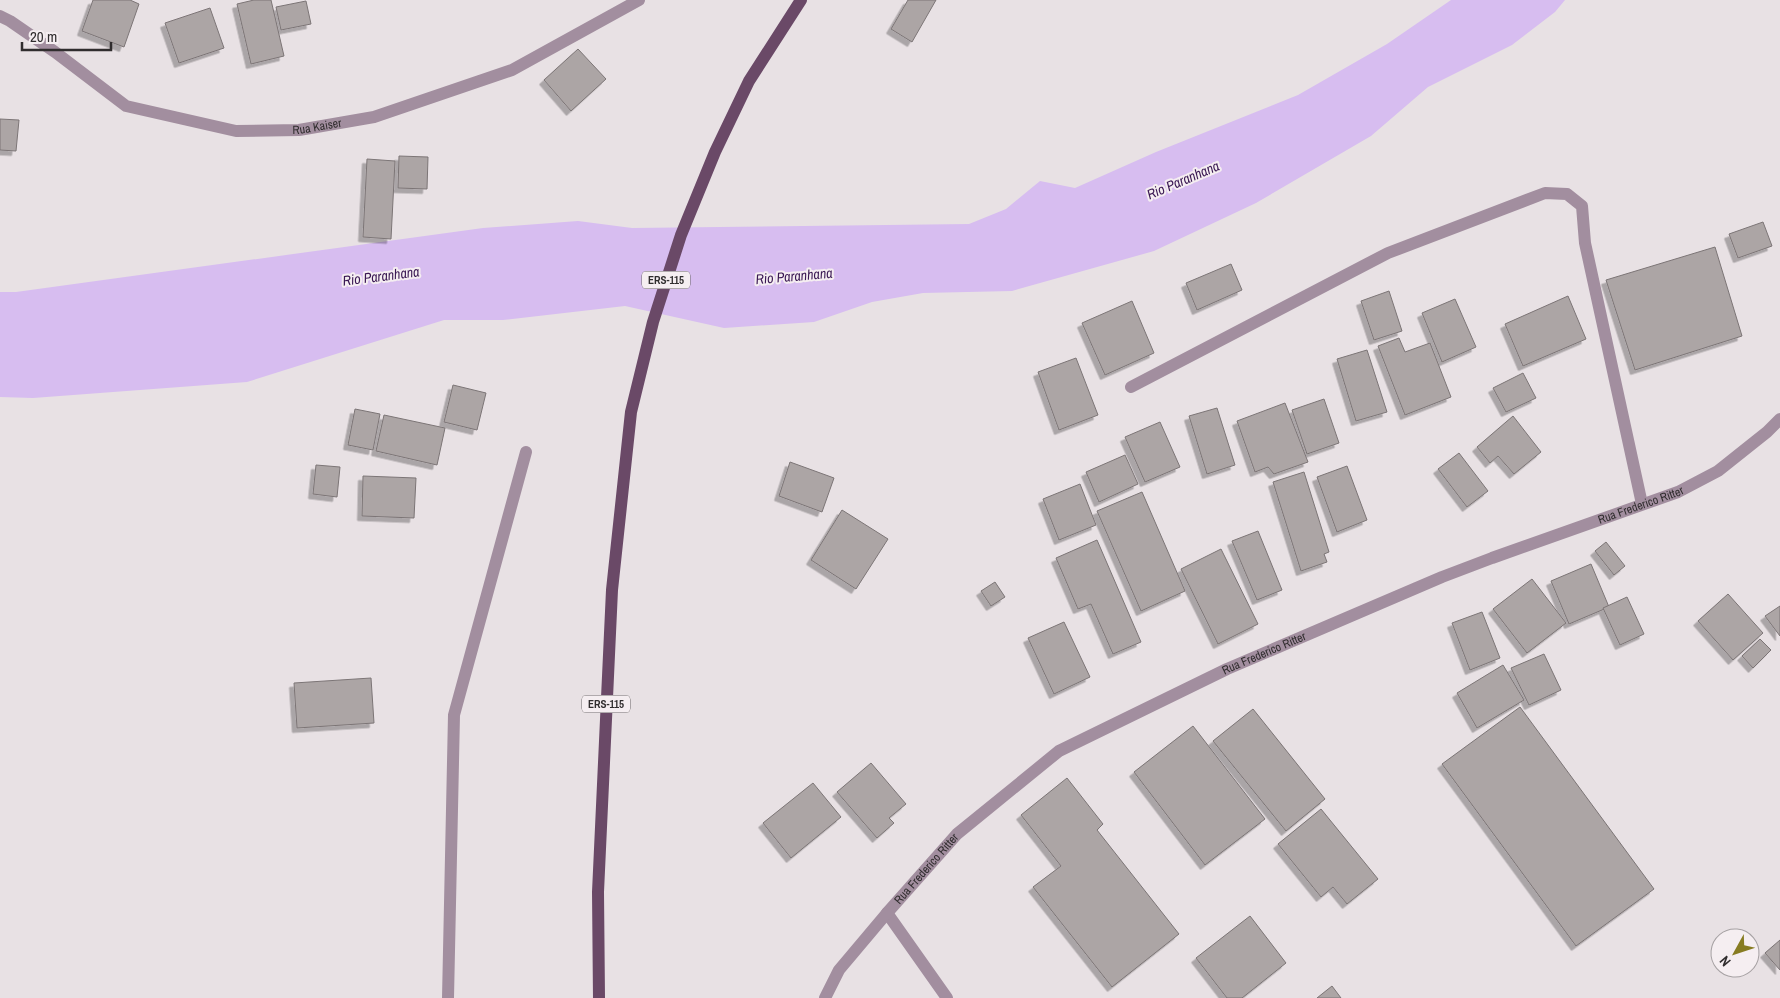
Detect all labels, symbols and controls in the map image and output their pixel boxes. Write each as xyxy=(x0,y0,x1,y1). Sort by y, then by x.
scale bar xyxy=(22,20,111,52)
text: 20 m xyxy=(30,26,57,47)
street label: Rua Kaiser xyxy=(292,115,343,138)
water label: Rio Paranhana xyxy=(1144,157,1222,203)
water label: Rio Paranhana xyxy=(342,262,420,290)
water label: Rio Paranhana xyxy=(755,264,833,288)
road number: ERS-115 xyxy=(642,272,690,288)
street label: Rua Frederico Ritter xyxy=(1596,482,1687,528)
street label: Rua Frederico Ritter xyxy=(1219,628,1309,678)
road number: ERS-115 xyxy=(582,696,630,712)
street label: Rua Frederico Ritter xyxy=(890,829,963,908)
north arrow xyxy=(1710,928,1760,978)
text: N xyxy=(1715,952,1735,970)

